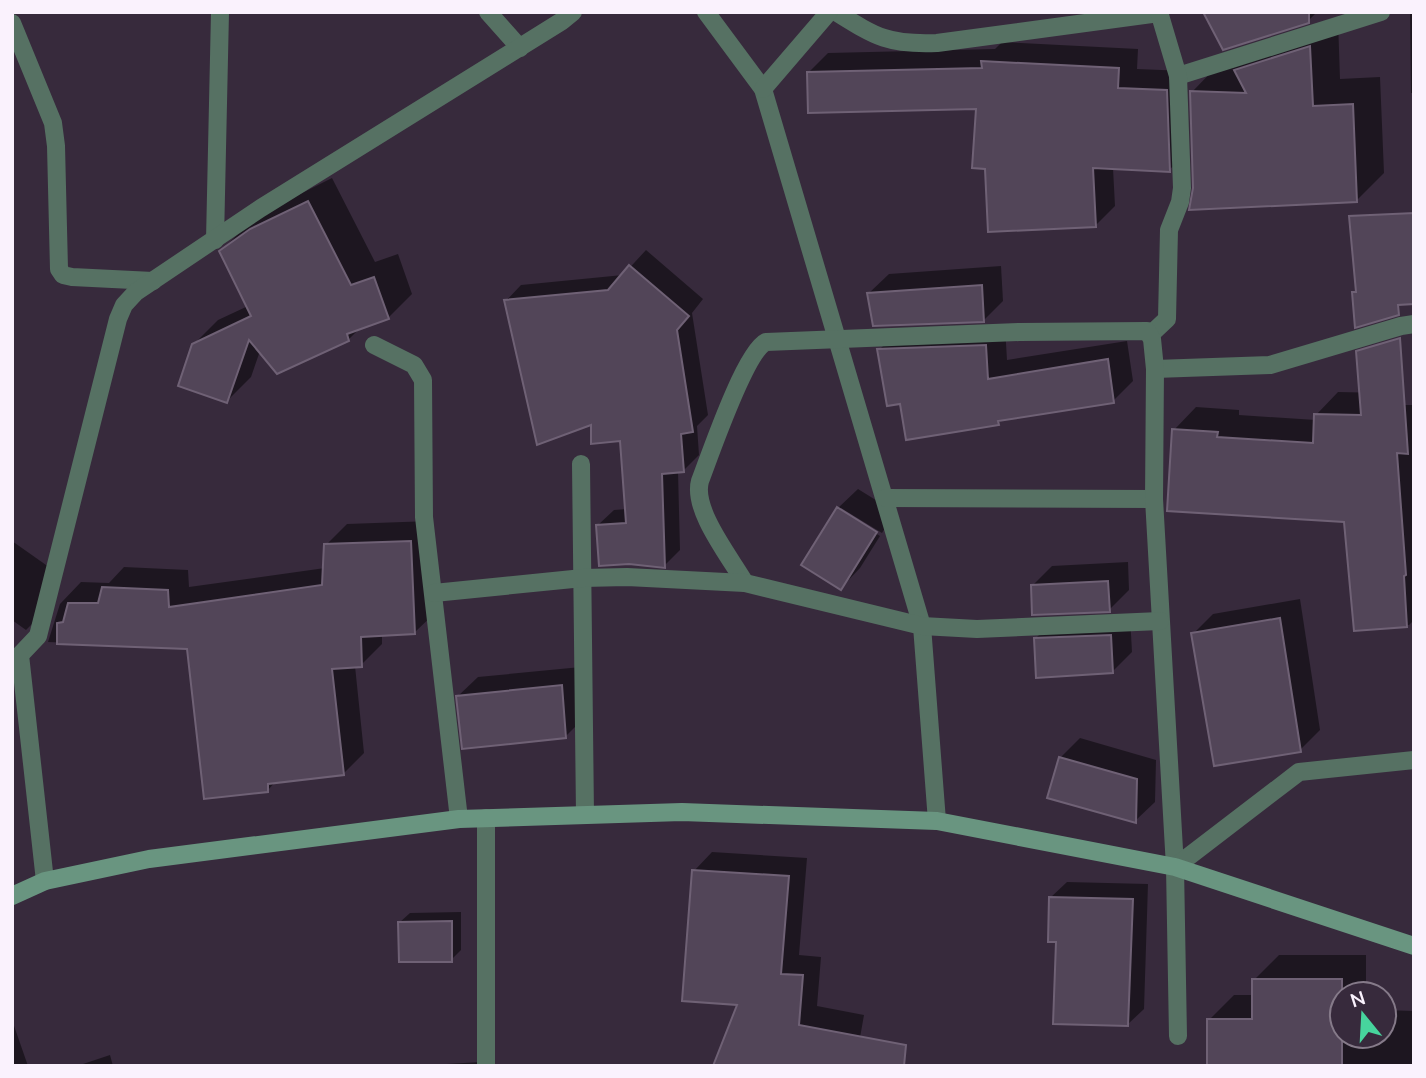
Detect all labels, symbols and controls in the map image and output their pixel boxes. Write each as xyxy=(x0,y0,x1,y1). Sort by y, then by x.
north arrow xyxy=(1328,980,1398,1050)
text: N xyxy=(1347,985,1368,1012)

